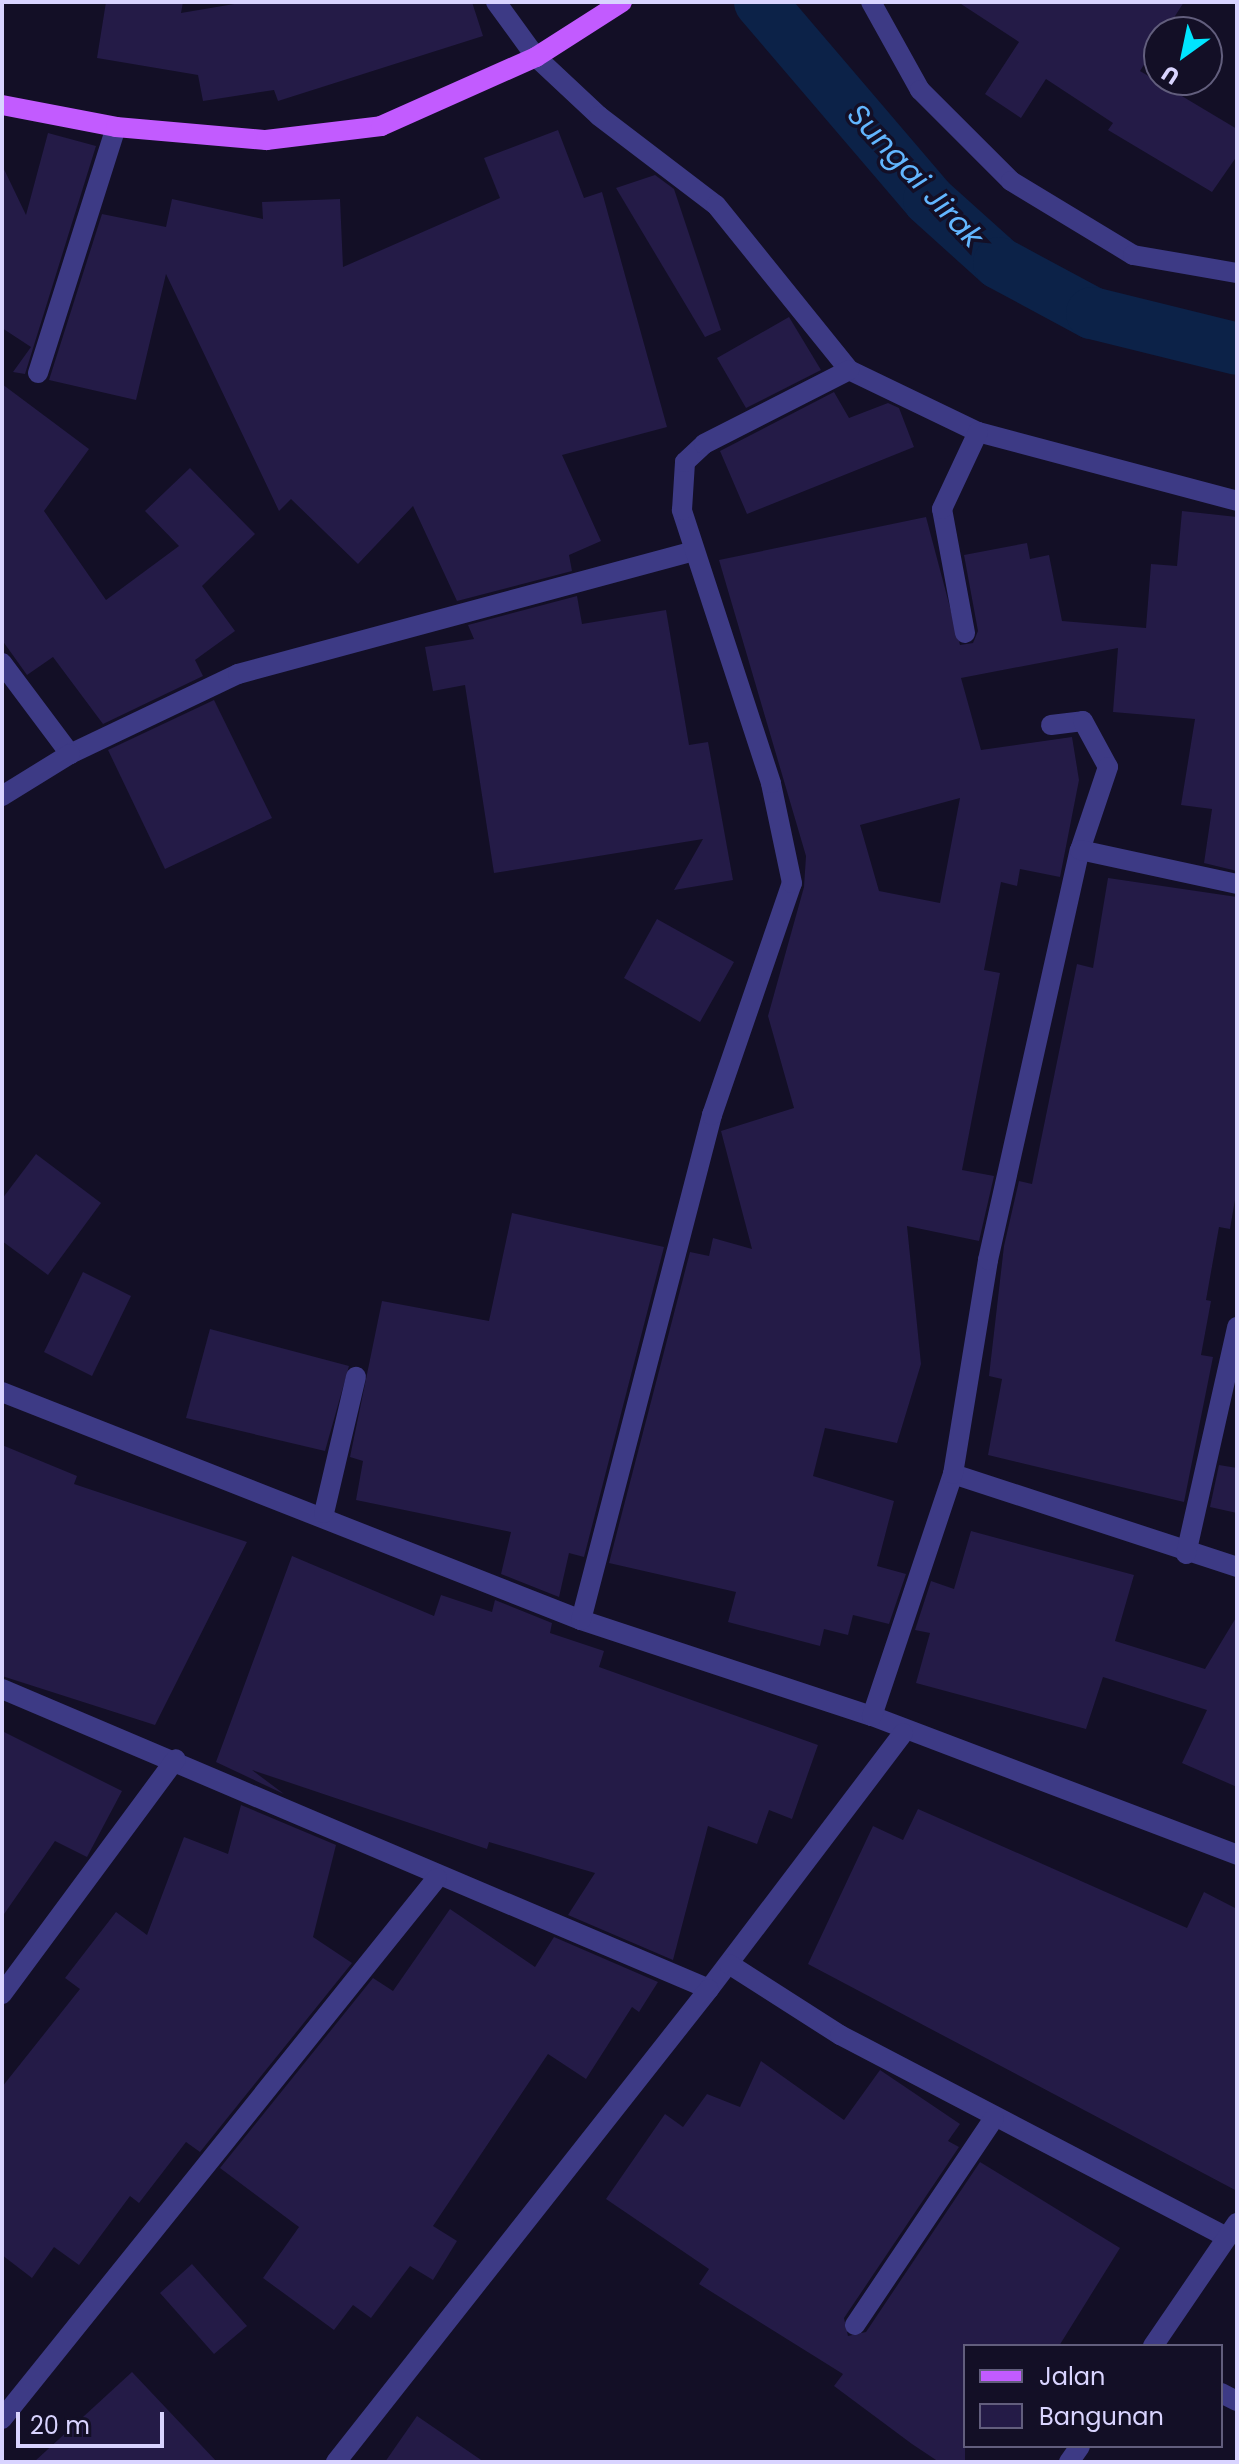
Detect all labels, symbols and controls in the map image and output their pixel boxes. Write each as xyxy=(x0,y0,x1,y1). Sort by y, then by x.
north arrow xyxy=(1143,16,1223,96)
text: U xyxy=(1156,58,1186,92)
water label: Sungai Jirak xyxy=(839,97,991,255)
legend xyxy=(963,2344,1223,2448)
text: Jalan xyxy=(1039,2360,1105,2393)
scale bar xyxy=(20,2396,168,2446)
text: Bangunan xyxy=(1039,2400,1164,2433)
text: 20 m xyxy=(30,2409,90,2442)

